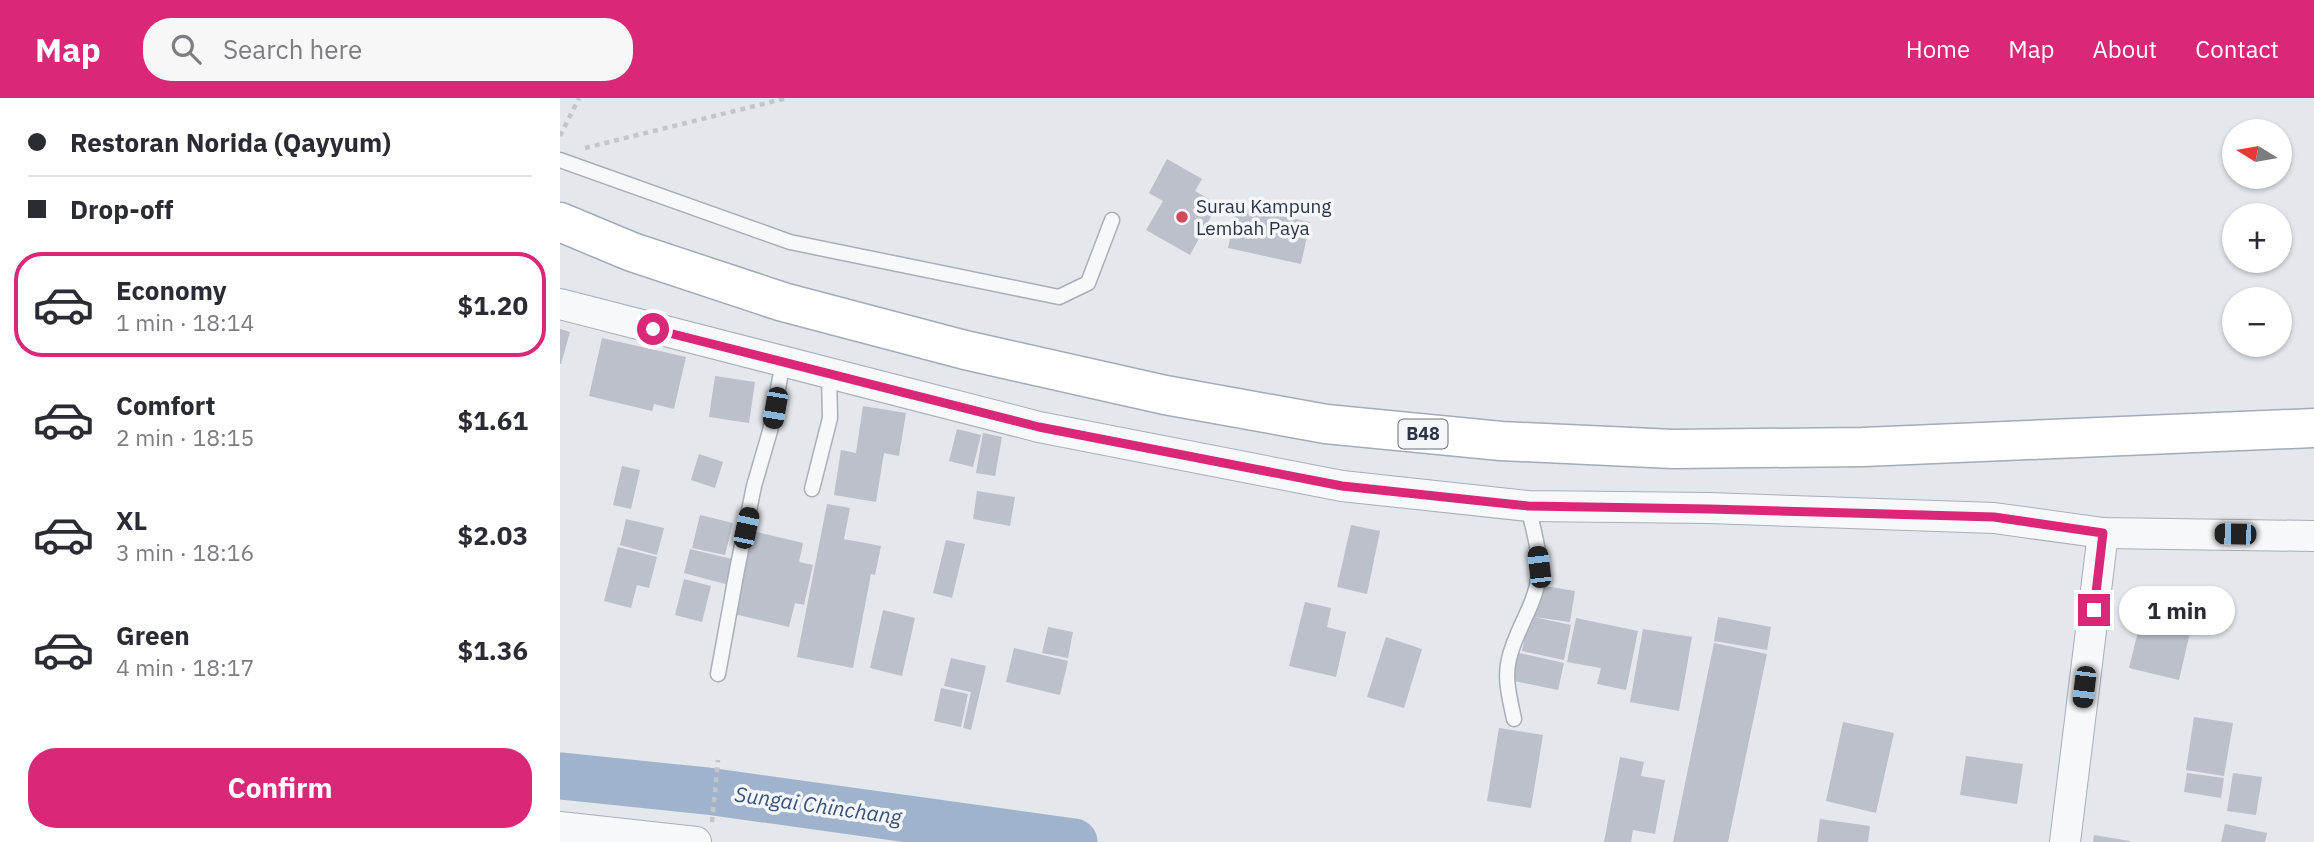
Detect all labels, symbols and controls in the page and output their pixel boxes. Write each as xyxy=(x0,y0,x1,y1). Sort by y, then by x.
search box xyxy=(143,18,633,81)
text: Map xyxy=(35,28,101,71)
icon: search xyxy=(167,30,205,68)
text: Search here xyxy=(223,32,362,66)
text: Home xyxy=(1906,33,1970,65)
text: Map xyxy=(2008,33,2054,65)
text: About xyxy=(2092,33,2157,65)
text: Contact xyxy=(2195,33,2279,65)
north arrow xyxy=(2222,119,2292,189)
map controls xyxy=(2222,119,2292,357)
text: Restoran Norida (Qayyum) xyxy=(70,125,391,159)
text: Drop-off xyxy=(70,192,173,226)
place label: Surau Kampung Lembah Paya xyxy=(1196,194,1331,240)
button: + xyxy=(2222,203,2292,273)
marker: Surau Kampung Lembah Paya xyxy=(1174,209,1190,225)
icon: car xyxy=(32,273,95,336)
text: Economy xyxy=(116,273,227,307)
button: − xyxy=(2222,287,2292,357)
text: $1.20 xyxy=(458,288,528,322)
text: 1 min · 18:14 xyxy=(116,307,254,337)
route start xyxy=(637,313,669,345)
car xyxy=(762,385,789,431)
icon: car xyxy=(32,388,95,451)
text: Comfort xyxy=(116,388,215,422)
text: $1.61 xyxy=(458,403,528,437)
road number: B48 xyxy=(1398,420,1448,448)
text: 2 min · 18:15 xyxy=(116,422,254,452)
icon: car xyxy=(32,503,95,566)
text: XL xyxy=(116,503,147,537)
car xyxy=(732,505,761,551)
text: $2.03 xyxy=(458,518,528,552)
car xyxy=(2214,523,2257,545)
text: 3 min · 18:16 xyxy=(116,537,254,567)
car xyxy=(1527,545,1552,589)
callout: 1 min xyxy=(2118,586,2234,634)
route end xyxy=(2078,594,2110,626)
text: 1 min xyxy=(2147,595,2207,625)
icon: car xyxy=(32,618,95,681)
text: Green xyxy=(116,618,190,652)
text: $1.36 xyxy=(458,633,528,667)
text: 4 min · 18:17 xyxy=(116,652,254,682)
car xyxy=(2072,665,2097,709)
button: Confirm xyxy=(28,748,532,828)
water label: Sungai Chinchang xyxy=(733,779,905,831)

